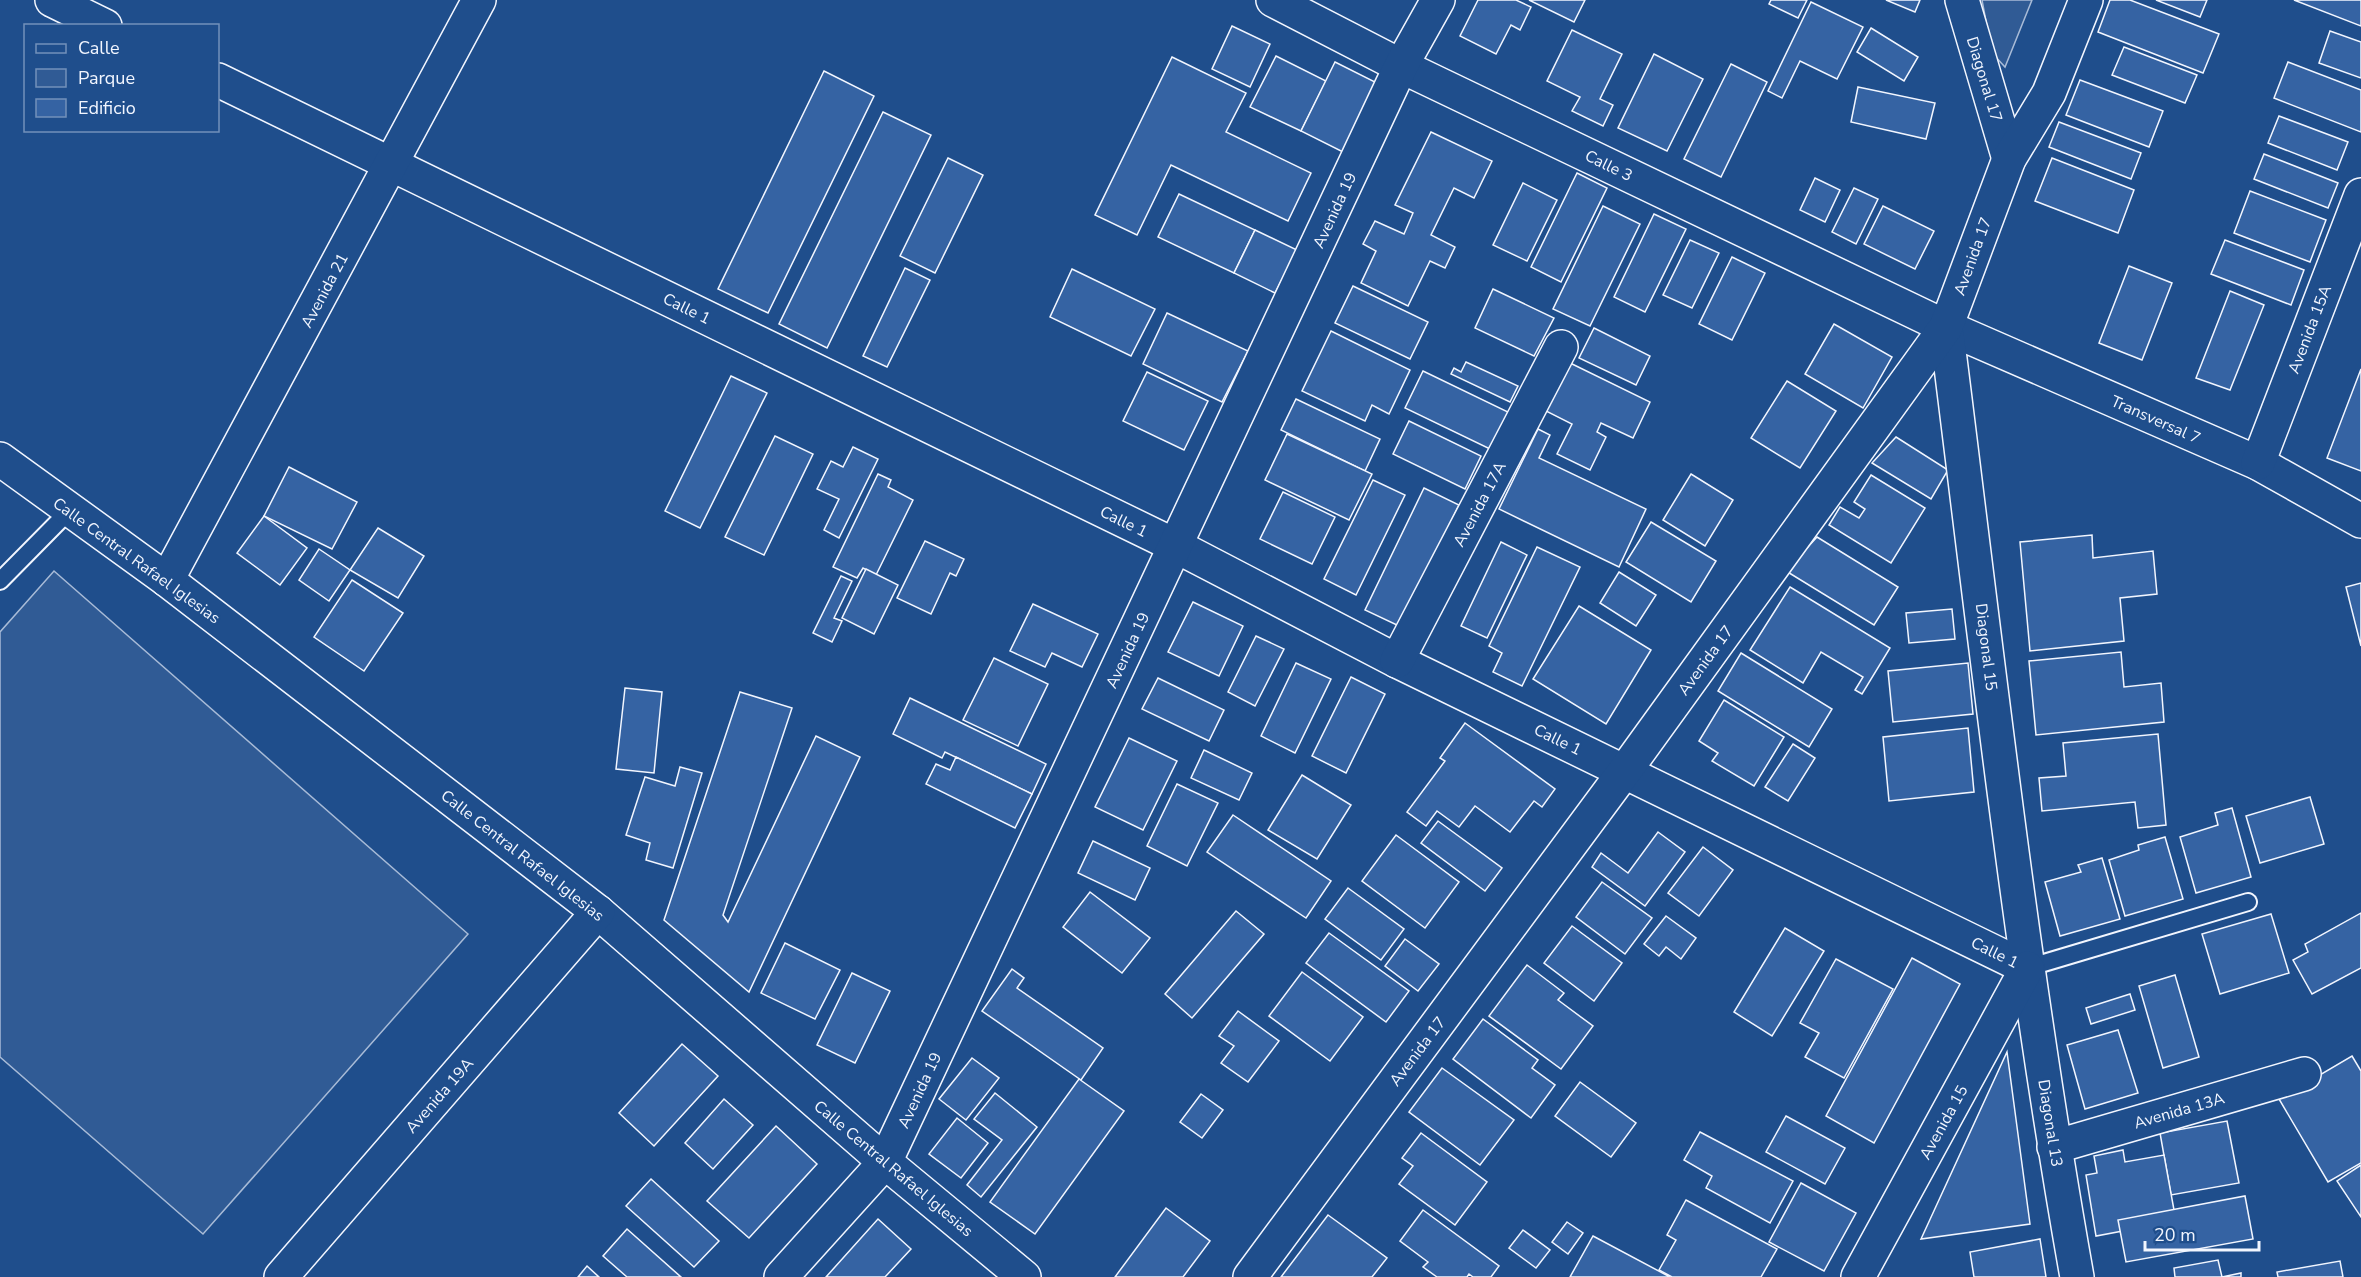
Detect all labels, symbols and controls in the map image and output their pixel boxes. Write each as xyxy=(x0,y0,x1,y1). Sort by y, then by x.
legend xyxy=(24,24,219,132)
street label: Diagonal 17 xyxy=(1961,34,2007,125)
text: Calle xyxy=(78,36,120,60)
text: Parque xyxy=(78,66,135,90)
text: Edificio xyxy=(78,96,136,120)
street label: Calle 3 xyxy=(1581,145,1636,187)
street label: Avenida 19 xyxy=(1308,169,1362,252)
street label: Avenida 17 xyxy=(1949,214,1997,299)
street label: Avenida 21 xyxy=(296,249,354,332)
street label: Avenida 15A xyxy=(2283,281,2337,377)
street label: Calle 1 xyxy=(659,288,714,330)
street label: Transversal 7 xyxy=(2107,390,2204,450)
street label: Avenida 17A xyxy=(1448,458,1512,551)
street label: Calle Central Rafael Iglesias xyxy=(48,493,225,629)
street label: Calle 1 xyxy=(1096,501,1151,543)
street label: Diagonal 15 xyxy=(1970,602,2002,692)
street label: Avenida 19 xyxy=(1101,609,1155,692)
street label: Avenida 17 xyxy=(1673,621,1739,700)
street label: Calle 1 xyxy=(1530,719,1585,761)
street label: Calle Central Rafael Iglesias xyxy=(436,785,609,927)
street label: Calle 1 xyxy=(1967,932,2022,974)
street label: Avenida 17 xyxy=(1384,1012,1451,1091)
street label: Avenida 19 xyxy=(893,1049,947,1132)
street label: Avenida 19A xyxy=(401,1053,479,1138)
street label: Diagonal 13 xyxy=(2032,1078,2068,1168)
street label: Avenida 15 xyxy=(1914,1081,1973,1164)
street label: Avenida 13A xyxy=(2131,1087,2228,1134)
street label: Calle Central Rafael Iglesias xyxy=(809,1095,978,1242)
scale bar xyxy=(2145,1214,2259,1252)
text: 20 m xyxy=(2154,1223,2196,1247)

